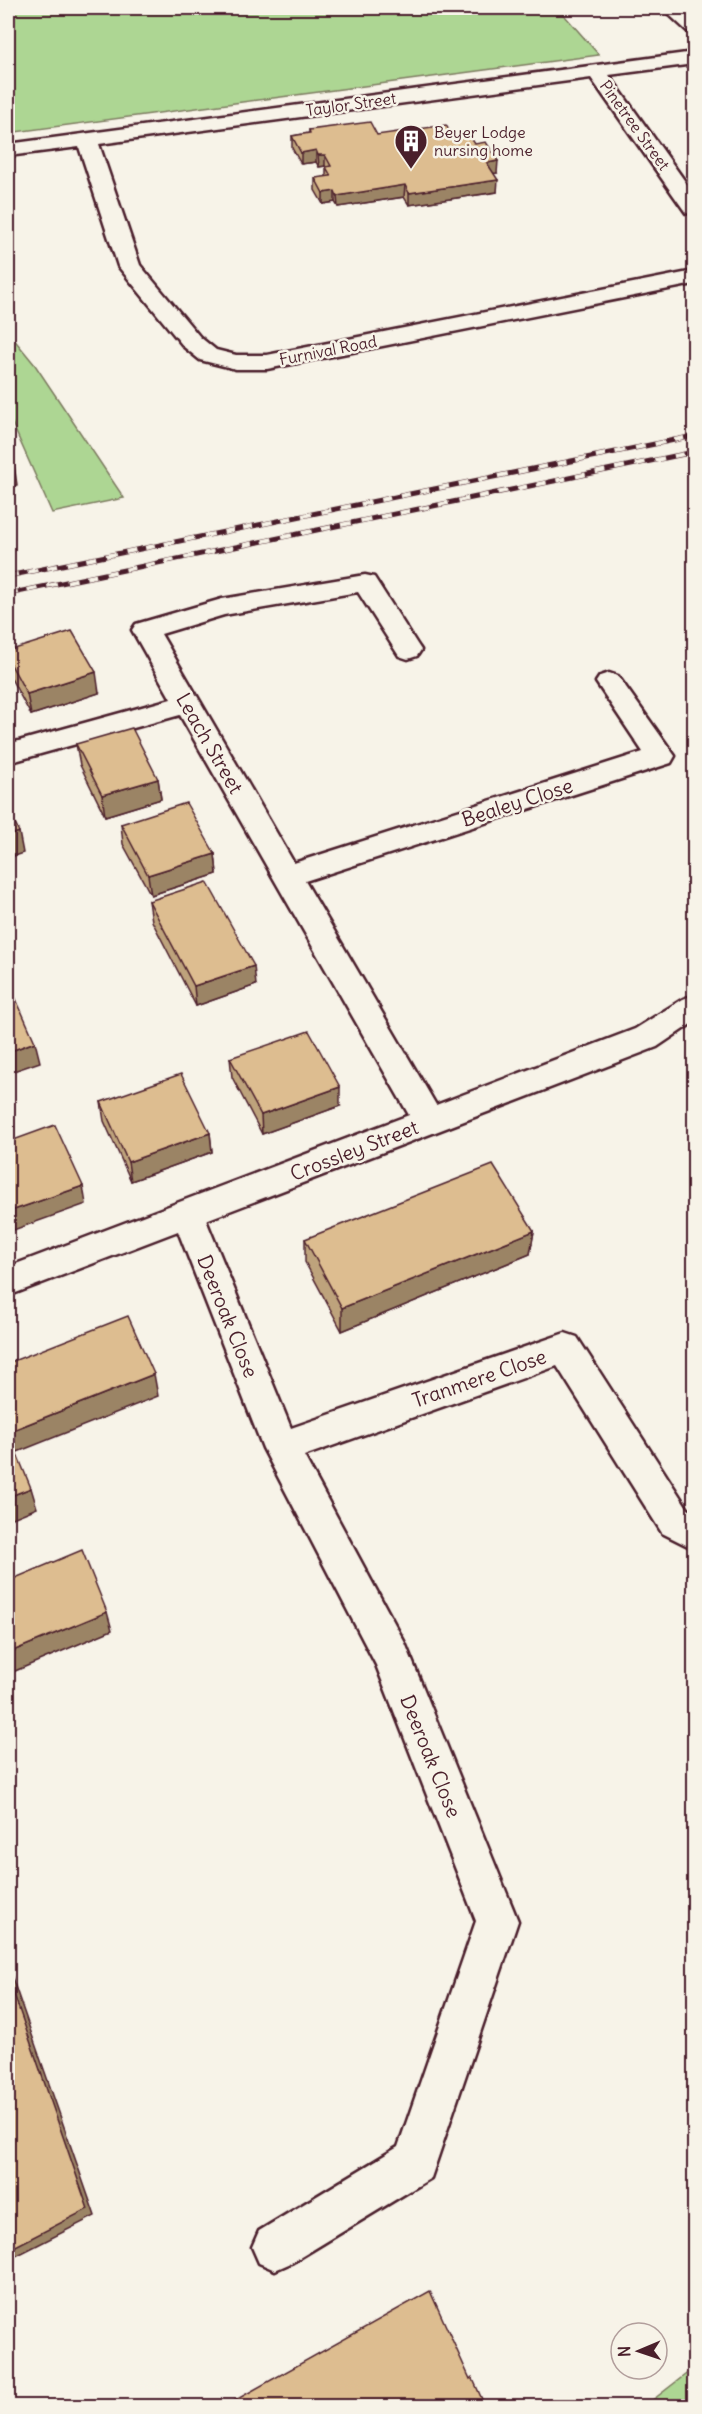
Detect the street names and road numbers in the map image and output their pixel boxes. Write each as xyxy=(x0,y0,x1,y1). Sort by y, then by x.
street label: Pinetree Street xyxy=(596,76,675,174)
street label: Taylor Street xyxy=(305,88,398,120)
street label: Furnival Road xyxy=(278,331,378,369)
street label: Leach Street xyxy=(171,688,249,798)
street label: Bealey Close xyxy=(458,772,576,832)
street label: Crossley Street xyxy=(286,1114,422,1186)
street label: Deeroak Close xyxy=(192,1251,264,1381)
street label: Tranmere Close xyxy=(409,1343,549,1413)
street label: Deeroak Close xyxy=(395,1691,467,1821)

